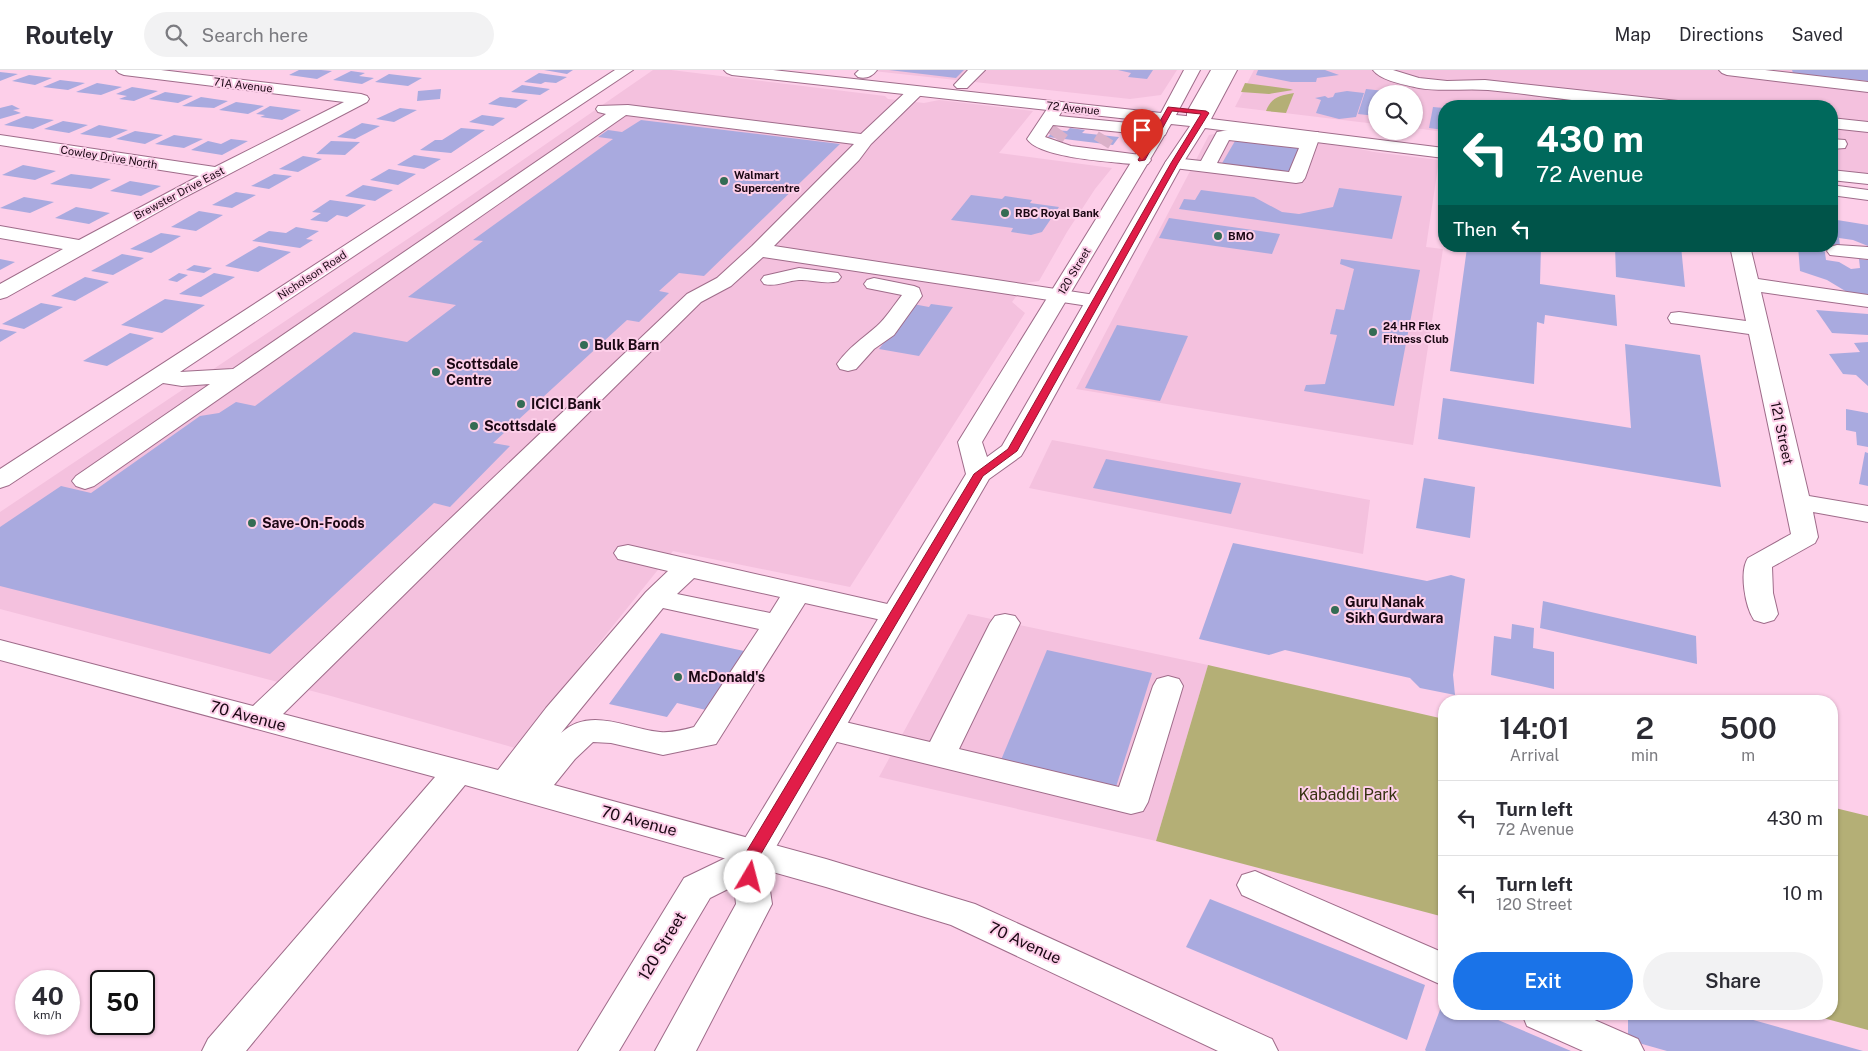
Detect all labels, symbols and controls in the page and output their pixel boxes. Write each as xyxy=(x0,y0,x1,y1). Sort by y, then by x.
search box xyxy=(144,12,494,57)
text: Routely xyxy=(25,21,114,49)
icon: search xyxy=(162,21,190,49)
text: Search here xyxy=(202,24,308,46)
text: Map xyxy=(1614,24,1651,45)
text: Directions xyxy=(1679,24,1764,45)
text: Saved xyxy=(1792,24,1843,45)
street label: 71A Avenue xyxy=(213,75,273,95)
map controls xyxy=(1368,85,1423,140)
button: search xyxy=(1368,85,1423,140)
street label: 72 Avenue xyxy=(1046,99,1100,117)
pin xyxy=(1121,109,1163,160)
icon: arrive xyxy=(1128,116,1156,144)
text: 430 m xyxy=(1536,119,1644,160)
icon: left xyxy=(1453,120,1518,185)
street label: Cowley Drive North xyxy=(60,143,158,171)
text: 72 Avenue xyxy=(1536,161,1643,187)
street label: Brewster Drive East xyxy=(132,164,226,222)
place label: Walmart Supercentre xyxy=(734,169,800,194)
marker: Walmart Supercentre xyxy=(718,175,730,187)
marker: RBC Royal Bank xyxy=(999,207,1011,219)
place label: RBC Royal Bank xyxy=(1015,207,1100,219)
icon: left xyxy=(1507,215,1535,243)
text: Then xyxy=(1453,218,1497,240)
marker: BMO xyxy=(1212,230,1224,242)
place label: BMO xyxy=(1228,230,1254,242)
street label: 120 Street xyxy=(1055,245,1093,297)
street label: Nicholson Road xyxy=(275,248,349,302)
place label: 24 HR Flex Fitness Club xyxy=(1383,320,1449,345)
marker: 24 HR Flex Fitness Club xyxy=(1367,326,1379,338)
place label: Bulk Barn xyxy=(594,337,659,353)
marker: Bulk Barn xyxy=(578,339,590,351)
place label: Scottsdale Centre xyxy=(446,356,518,388)
marker: Scottsdale Centre xyxy=(430,366,442,378)
place label: ICICI Bank xyxy=(531,396,601,412)
marker: ICICI Bank xyxy=(515,398,527,410)
street label: 121 Street xyxy=(1768,400,1796,466)
place label: Scottsdale xyxy=(484,418,556,434)
marker: Scottsdale xyxy=(468,420,480,432)
place label: Save-On-Foods xyxy=(262,515,365,531)
marker: Save-On-Foods xyxy=(246,517,258,529)
place label: Guru Nanak Sikh Gurdwara xyxy=(1345,594,1444,626)
marker: Guru Nanak Sikh Gurdwara xyxy=(1329,604,1341,616)
place label: McDonald's xyxy=(688,669,765,685)
marker: McDonald's xyxy=(672,671,684,683)
street label: 70 Avenue xyxy=(208,697,288,735)
text: 14:01 xyxy=(1499,710,1570,746)
text: 2 xyxy=(1635,710,1654,746)
text: 500 xyxy=(1719,710,1777,746)
text: Arrival xyxy=(1510,746,1559,765)
text: min xyxy=(1631,746,1658,765)
text: m xyxy=(1741,746,1755,765)
park label: Kabaddi Park xyxy=(1298,785,1398,804)
text: Turn left xyxy=(1496,798,1573,820)
street label: 70 Avenue xyxy=(599,802,679,840)
icon: left xyxy=(1453,804,1481,832)
text: 430 m xyxy=(1767,807,1823,829)
text: 72 Avenue xyxy=(1496,820,1574,839)
position arrow xyxy=(723,850,775,902)
text: Turn left xyxy=(1496,873,1573,895)
icon: left xyxy=(1453,879,1481,907)
text: 10 m xyxy=(1783,882,1823,904)
text: 120 Street xyxy=(1496,895,1572,914)
street label: 120 Street xyxy=(634,908,690,984)
street label: 70 Avenue xyxy=(986,918,1064,968)
button: Exit xyxy=(1453,952,1633,1010)
button: Share xyxy=(1643,952,1823,1010)
speed limit sign: 50 xyxy=(90,970,155,1035)
text: 40 xyxy=(31,981,64,1011)
text: km/h xyxy=(33,1008,62,1022)

